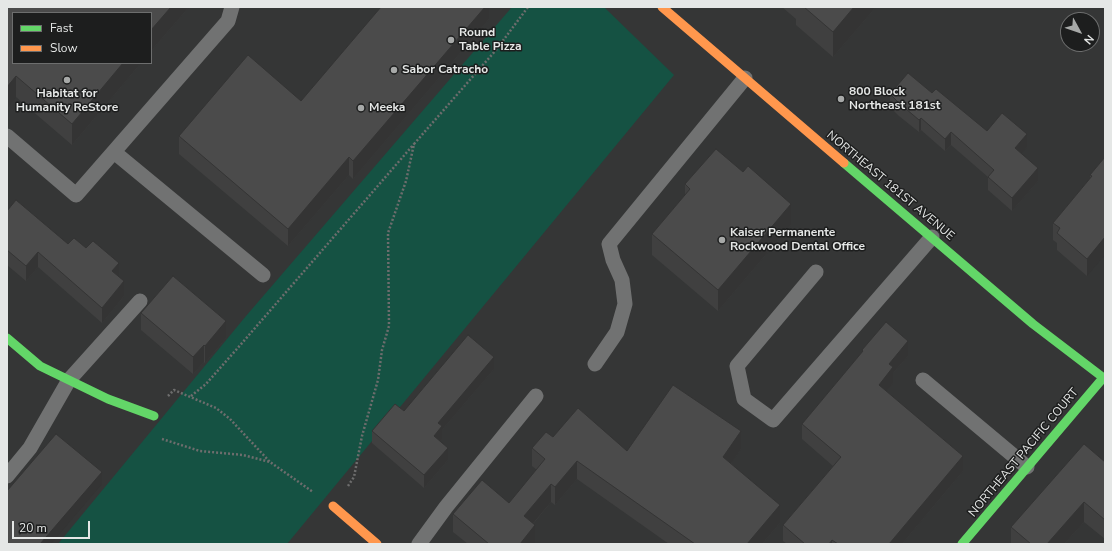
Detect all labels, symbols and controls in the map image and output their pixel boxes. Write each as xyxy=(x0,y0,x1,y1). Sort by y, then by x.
legend xyxy=(12,12,152,64)
north arrow xyxy=(1060,12,1100,52)
text: Fast xyxy=(50,20,73,36)
place label: Round Table Pizza xyxy=(459,26,522,54)
text: N xyxy=(1080,31,1097,47)
marker: Round Table Pizza xyxy=(446,35,456,45)
text: Slow xyxy=(50,40,78,56)
place label: Sabor Catracho xyxy=(402,63,488,77)
marker: Sabor Catracho xyxy=(389,65,399,75)
marker: Habitat for Humanity ReStore xyxy=(62,75,72,85)
place label: 800 Block Northeast 181st xyxy=(849,85,940,113)
place label: Habitat for Humanity ReStore xyxy=(16,87,118,115)
marker: 800 Block Northeast 181st xyxy=(836,94,846,104)
place label: Meeka xyxy=(369,101,405,115)
marker: Meeka xyxy=(356,103,366,113)
street label: NORTHEAST 181ST AVENUE xyxy=(823,128,957,244)
place label: Kaiser Permanente Rockwood Dental Office xyxy=(730,226,865,254)
marker: Kaiser Permanente Rockwood Dental Office xyxy=(717,235,727,245)
street label: NORTHEAST PACIFIC COURT xyxy=(966,386,1082,520)
scale bar xyxy=(14,513,92,539)
text: 20 m xyxy=(19,520,47,536)

